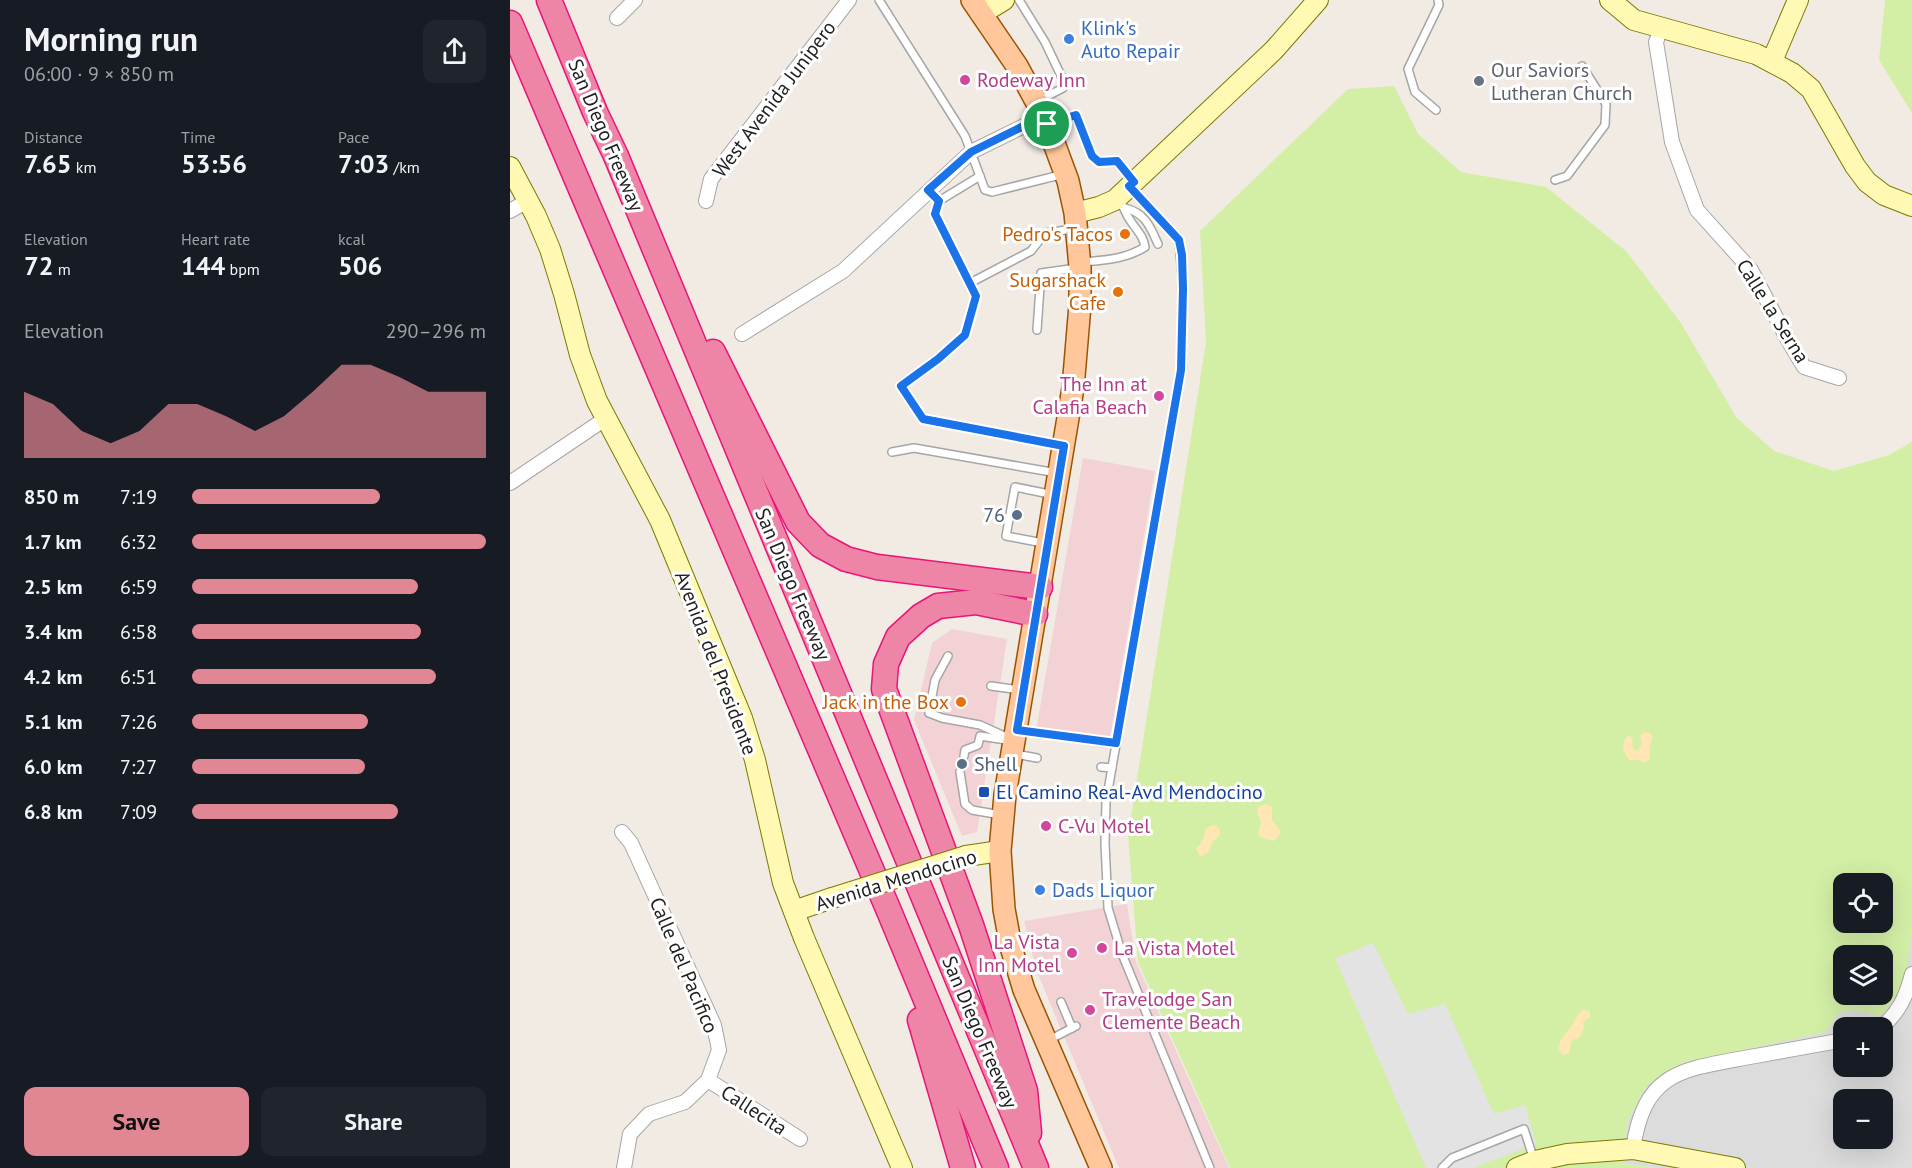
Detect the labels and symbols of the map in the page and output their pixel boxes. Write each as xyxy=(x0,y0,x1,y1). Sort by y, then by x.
street label: West Avenida Junipero xyxy=(706,15,842,183)
place label: Klink's Auto Repair xyxy=(1081,15,1180,64)
marker: Klink's Auto Repair xyxy=(1062,32,1076,46)
street label: San Diego Freeway xyxy=(562,55,650,216)
place label: Our Saviors Lutheran Church xyxy=(1491,57,1633,106)
place label: Rodeway Inn xyxy=(977,67,1086,93)
marker: Rodeway Inn xyxy=(958,73,972,87)
marker: Our Saviors Lutheran Church xyxy=(1472,74,1486,88)
pin xyxy=(1021,98,1072,149)
place label: Pedro's Tacos xyxy=(1002,221,1113,247)
marker: Pedro's Tacos xyxy=(1118,227,1132,241)
street label: Calle la Serna xyxy=(1731,254,1815,368)
place label: Sugarshack Cafe xyxy=(1009,267,1106,316)
marker: Sugarshack Cafe xyxy=(1111,285,1125,299)
place label: The Inn at Calafia Beach xyxy=(1032,371,1147,420)
marker: The Inn at Calafia Beach xyxy=(1152,389,1166,403)
place label: 76 xyxy=(983,502,1005,528)
street label: San Diego Freeway xyxy=(749,504,837,665)
marker: 76 xyxy=(1010,508,1024,522)
street label: Avenida del Presidente xyxy=(669,567,763,759)
place label: Jack in the Box xyxy=(822,689,949,715)
marker: Jack in the Box xyxy=(954,695,968,709)
place label: Shell xyxy=(974,751,1018,777)
marker: Shell xyxy=(955,757,969,771)
place label: El Camino Real-Avd Mendocino xyxy=(996,779,1263,805)
marker: El Camino Real-Avd Mendocino xyxy=(977,785,991,799)
place label: C-Vu Motel xyxy=(1058,813,1150,839)
marker: C-Vu Motel xyxy=(1039,819,1053,833)
street label: Avenida Mendocino xyxy=(812,843,980,917)
place label: Dads Liquor xyxy=(1052,877,1154,903)
marker: Dads Liquor xyxy=(1033,883,1047,897)
street label: Calle del Pacifico xyxy=(644,893,724,1037)
place label: La Vista Inn Motel xyxy=(978,929,1060,978)
place label: La Vista Motel xyxy=(1114,935,1235,961)
marker: La Vista Motel xyxy=(1095,941,1109,955)
marker: La Vista Inn Motel xyxy=(1065,946,1079,960)
street label: San Diego Freeway xyxy=(936,952,1024,1113)
place label: Travelodge San Clemente Beach xyxy=(1102,986,1241,1035)
marker: Travelodge San Clemente Beach xyxy=(1083,1003,1097,1017)
street label: Callecita xyxy=(716,1079,792,1141)

